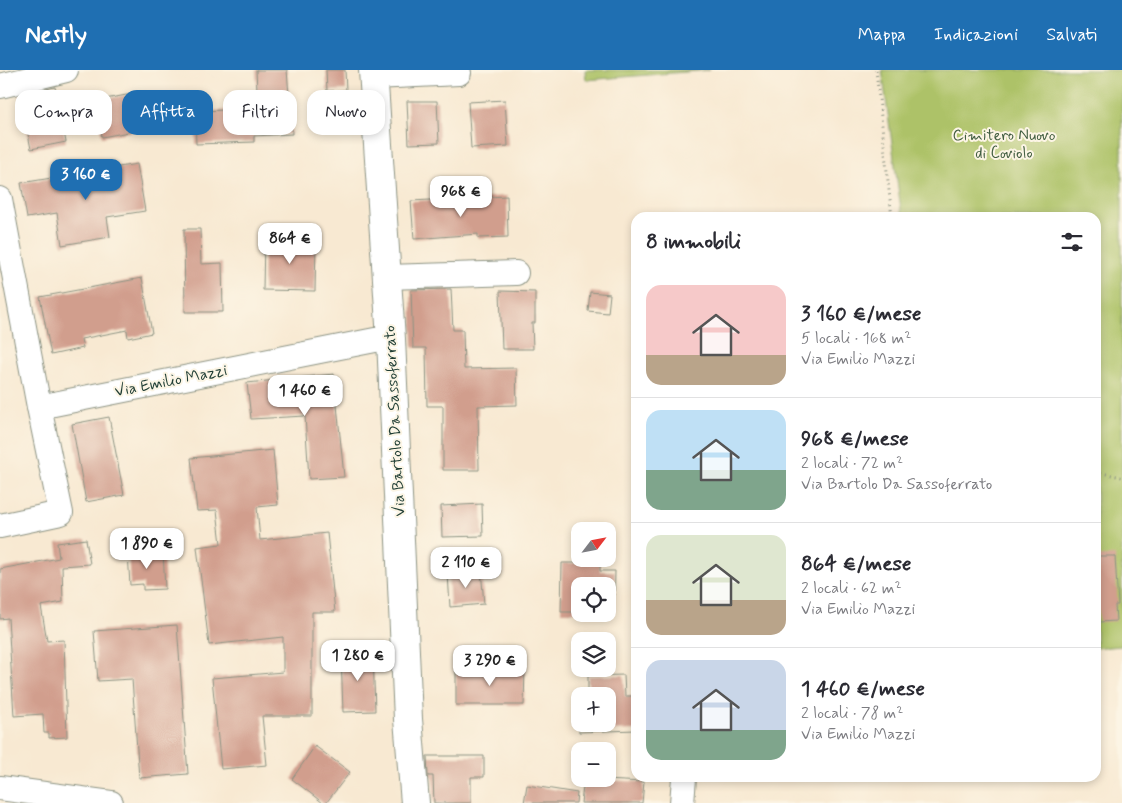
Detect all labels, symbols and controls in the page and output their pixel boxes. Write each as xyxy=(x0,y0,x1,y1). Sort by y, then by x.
text: Nestly xyxy=(25,20,87,51)
text: Mappa xyxy=(858,23,906,47)
text: Indicazioni xyxy=(934,23,1018,47)
text: Salvati xyxy=(1046,23,1097,47)
chip: Compra xyxy=(15,90,112,135)
chip: Affitta xyxy=(122,90,213,135)
chip: Filtri xyxy=(223,90,297,135)
chip: Nuovo xyxy=(307,90,385,135)
park label: Cimitero Nuovo di Coviolo xyxy=(952,125,1056,164)
pin: 3 160 € xyxy=(40,158,132,201)
text: 3 160 € xyxy=(61,164,111,185)
pin: 968 € xyxy=(426,176,496,218)
text: 968 € xyxy=(441,181,481,202)
pin: 864 € xyxy=(255,222,325,265)
text: 864 € xyxy=(269,228,311,249)
text: 8 immobili xyxy=(646,228,741,256)
icon: filters xyxy=(1058,228,1086,256)
text: 3 160 €/mese xyxy=(801,300,921,328)
icon: home xyxy=(686,305,746,365)
street label: Via Bartolo Da Sassoferrato xyxy=(380,325,410,517)
text: 5 locali · 168 m² xyxy=(801,328,911,349)
text: Via Emilio Mazzi xyxy=(801,349,915,370)
street label: Via Emilio Mazzi xyxy=(113,360,229,402)
pin: 1 460 € xyxy=(259,374,351,417)
text: 1 460 € xyxy=(279,380,331,401)
text: 968 €/mese xyxy=(801,425,909,453)
icon: home xyxy=(686,430,746,490)
text: 2 locali · 72 m² xyxy=(801,453,903,474)
text: Via Bartolo Da Sassoferrato xyxy=(801,474,992,495)
north arrow xyxy=(571,522,616,568)
map controls xyxy=(571,522,616,787)
pin: 1 890 € xyxy=(101,528,193,570)
text: 1 890 € xyxy=(121,533,173,554)
pin: 2 110 € xyxy=(420,546,512,589)
text: 864 €/mese xyxy=(801,550,911,578)
text: 2 110 € xyxy=(441,552,491,573)
icon: home xyxy=(686,555,746,615)
button: locate xyxy=(571,577,616,622)
text: 2 locali · 62 m² xyxy=(801,578,902,599)
text: Via Emilio Mazzi xyxy=(801,599,915,620)
button: layers xyxy=(571,632,616,677)
pin: 1 280 € xyxy=(312,640,404,682)
pin: 3 290 € xyxy=(444,644,536,687)
text: 1 280 € xyxy=(332,645,384,666)
text: 3 290 € xyxy=(464,650,516,671)
text: 1 460 €/mese xyxy=(801,675,925,703)
icon: home xyxy=(686,680,746,740)
button: + xyxy=(571,687,616,732)
text: 2 locali · 78 m² xyxy=(801,703,903,724)
text: Via Emilio Mazzi xyxy=(801,724,915,745)
button: − xyxy=(571,742,616,787)

